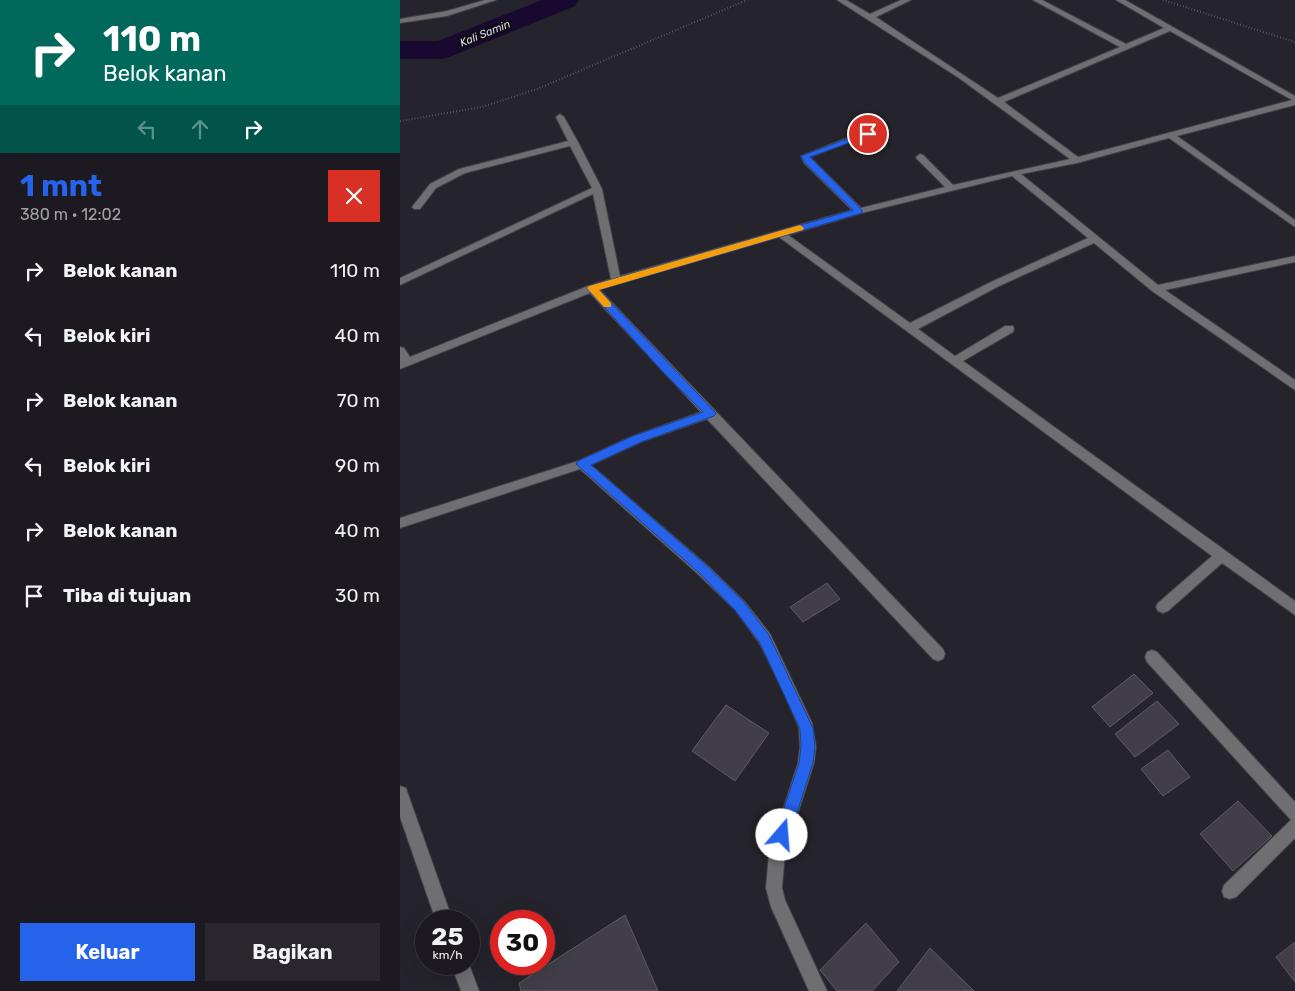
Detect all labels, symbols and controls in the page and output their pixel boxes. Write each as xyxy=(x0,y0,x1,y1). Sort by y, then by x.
water label: Kali Samin xyxy=(458,17,513,50)
text: 110 m xyxy=(103,18,201,60)
icon: right xyxy=(20,20,85,85)
text: Belok kanan xyxy=(103,60,227,87)
pin xyxy=(847,113,889,155)
icon: left xyxy=(133,115,161,143)
icon: ahead xyxy=(186,115,214,143)
icon: right xyxy=(239,115,267,143)
icon: arrive xyxy=(854,120,882,148)
text: 1 mnt xyxy=(20,168,102,204)
button: close xyxy=(328,170,380,222)
text: 380 m · 12:02 xyxy=(20,205,121,224)
icon: right xyxy=(20,257,48,285)
text: Belok kanan xyxy=(63,259,178,282)
text: 110 m xyxy=(330,259,380,282)
icon: left xyxy=(20,322,48,350)
text: Belok kiri xyxy=(63,324,150,347)
text: 40 m xyxy=(335,324,380,347)
icon: right xyxy=(20,387,48,415)
text: Belok kanan xyxy=(63,389,178,412)
text: 70 m xyxy=(337,389,380,412)
icon: left xyxy=(20,452,48,480)
text: Belok kiri xyxy=(63,454,150,477)
text: 90 m xyxy=(335,454,380,477)
icon: right xyxy=(20,517,48,545)
text: Belok kanan xyxy=(63,519,178,542)
text: 40 m xyxy=(335,519,380,542)
icon: arrive xyxy=(20,582,48,610)
text: Tiba di tujuan xyxy=(63,584,191,607)
text: 30 m xyxy=(335,584,380,607)
position arrow xyxy=(755,808,807,860)
speed limit sign: 30 xyxy=(490,910,555,975)
text: 25 xyxy=(431,922,464,951)
button: Keluar xyxy=(20,923,195,981)
button: Bagikan xyxy=(205,923,380,981)
text: km/h xyxy=(433,948,462,962)

